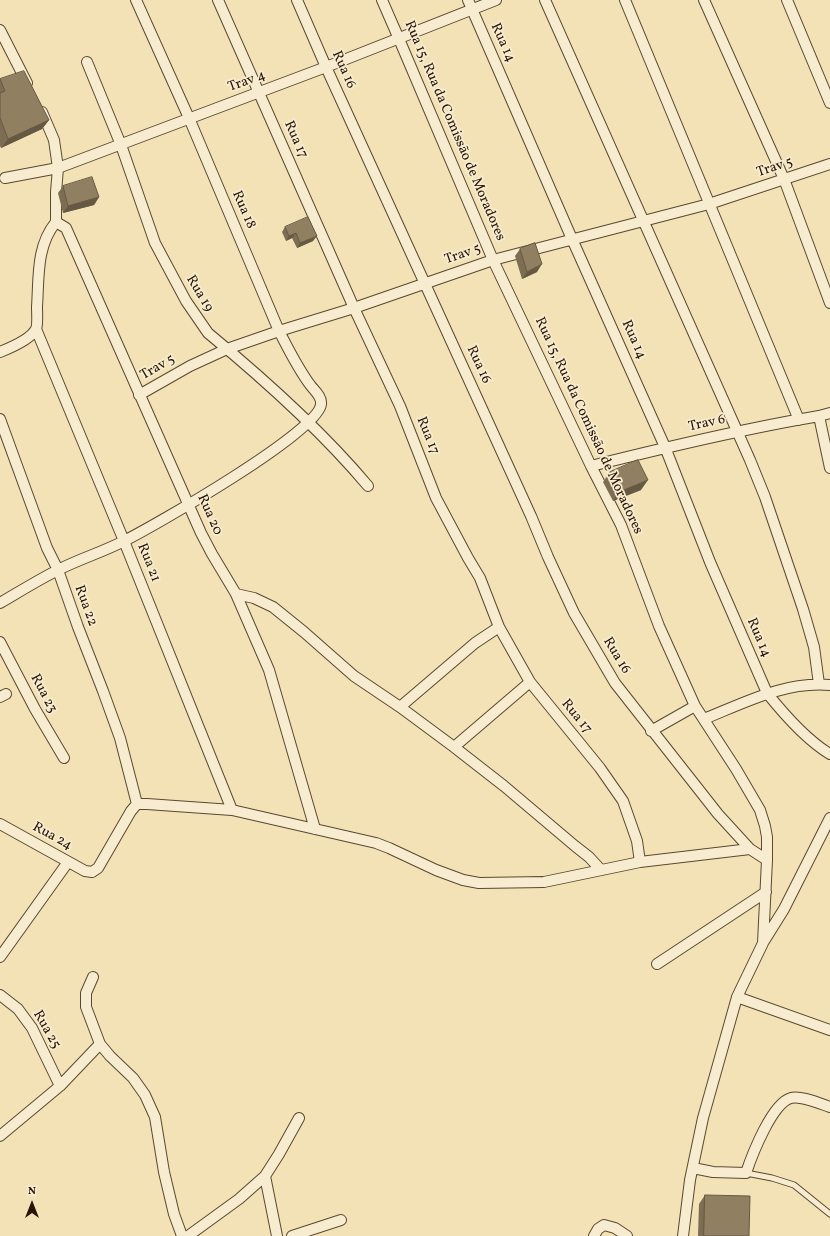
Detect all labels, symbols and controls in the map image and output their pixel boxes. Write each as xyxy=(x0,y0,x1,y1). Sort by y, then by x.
street label: Rua 15, Rua da Comissão de Moradores xyxy=(400,18,508,244)
street label: Rua 14 xyxy=(486,21,518,65)
street label: Rua 16 xyxy=(327,48,359,92)
street label: Trav 4 xyxy=(226,68,268,96)
street label: Rua 17 xyxy=(279,119,311,161)
street label: Trav 5 xyxy=(755,154,795,182)
street label: Rua 18 xyxy=(227,188,259,232)
street label: Trav 5 xyxy=(443,241,483,269)
street label: Rua 19 xyxy=(182,273,216,315)
street label: Rua 15, Rua da Comissão de Moradores xyxy=(530,315,646,537)
street label: Rua 14 xyxy=(617,318,649,362)
street label: Rua 16 xyxy=(462,343,494,387)
street label: Trav 5 xyxy=(138,351,178,385)
street label: Trav 6 xyxy=(687,412,727,436)
street label: Rua 17 xyxy=(412,415,442,457)
street label: Rua 20 xyxy=(193,492,225,538)
street label: Rua 21 xyxy=(133,541,163,585)
street label: Rua 22 xyxy=(70,583,100,629)
street label: Rua 14 xyxy=(742,616,774,660)
street label: Rua 16 xyxy=(599,635,633,677)
street label: Rua 23 xyxy=(26,672,60,716)
street label: Rua 17 xyxy=(557,696,595,738)
street label: Rua 24 xyxy=(29,819,75,855)
street label: Rua 25 xyxy=(28,1008,64,1052)
north arrow xyxy=(12,1184,52,1224)
text: N xyxy=(28,1184,36,1199)

